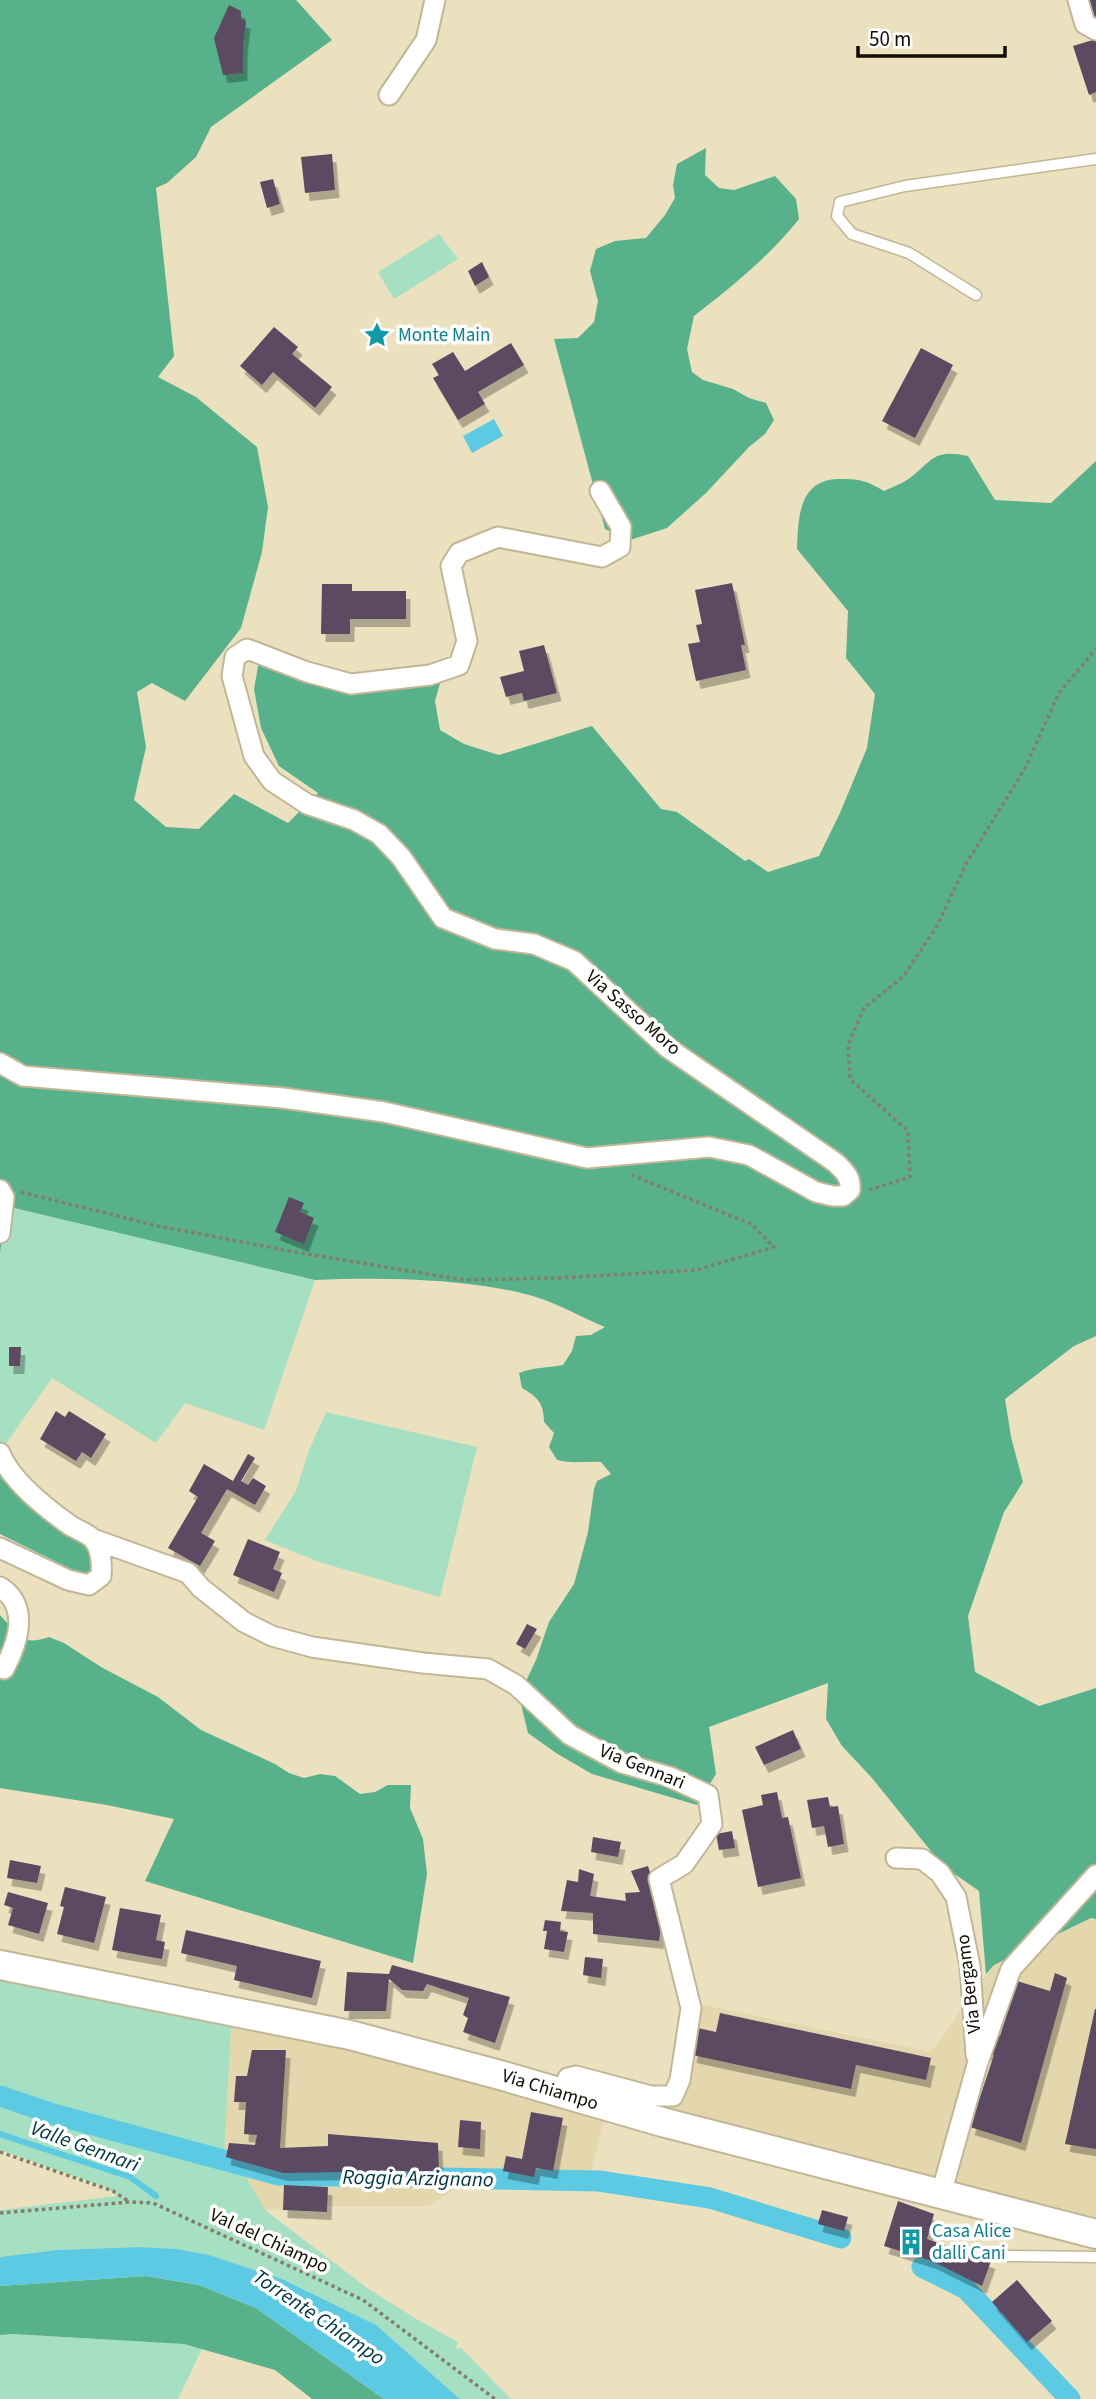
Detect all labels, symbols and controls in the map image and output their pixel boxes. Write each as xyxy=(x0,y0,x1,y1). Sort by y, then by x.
scale bar xyxy=(858,14,1005,58)
text: 50 m xyxy=(869,24,911,54)
place icon: Monte Main xyxy=(362,320,392,350)
place label: Monte Main xyxy=(398,322,490,349)
street label: Via Sasso Moro xyxy=(579,964,687,1062)
street label: Via Gennari xyxy=(595,1738,689,1796)
street label: Via Bergamo xyxy=(950,1933,988,2035)
street label: Via Chiampo xyxy=(498,2062,602,2118)
water label: Valle Gennari xyxy=(26,2112,145,2180)
water label: Roggia Arzignano xyxy=(342,2162,494,2194)
street label: Val del Chiampo xyxy=(205,2202,333,2280)
place label: Casa Alice dalli Cani xyxy=(932,2218,1011,2267)
building icon: Casa Alice dalli Cani xyxy=(896,2227,926,2257)
water label: Torrente Chiampo xyxy=(247,2262,391,2372)

